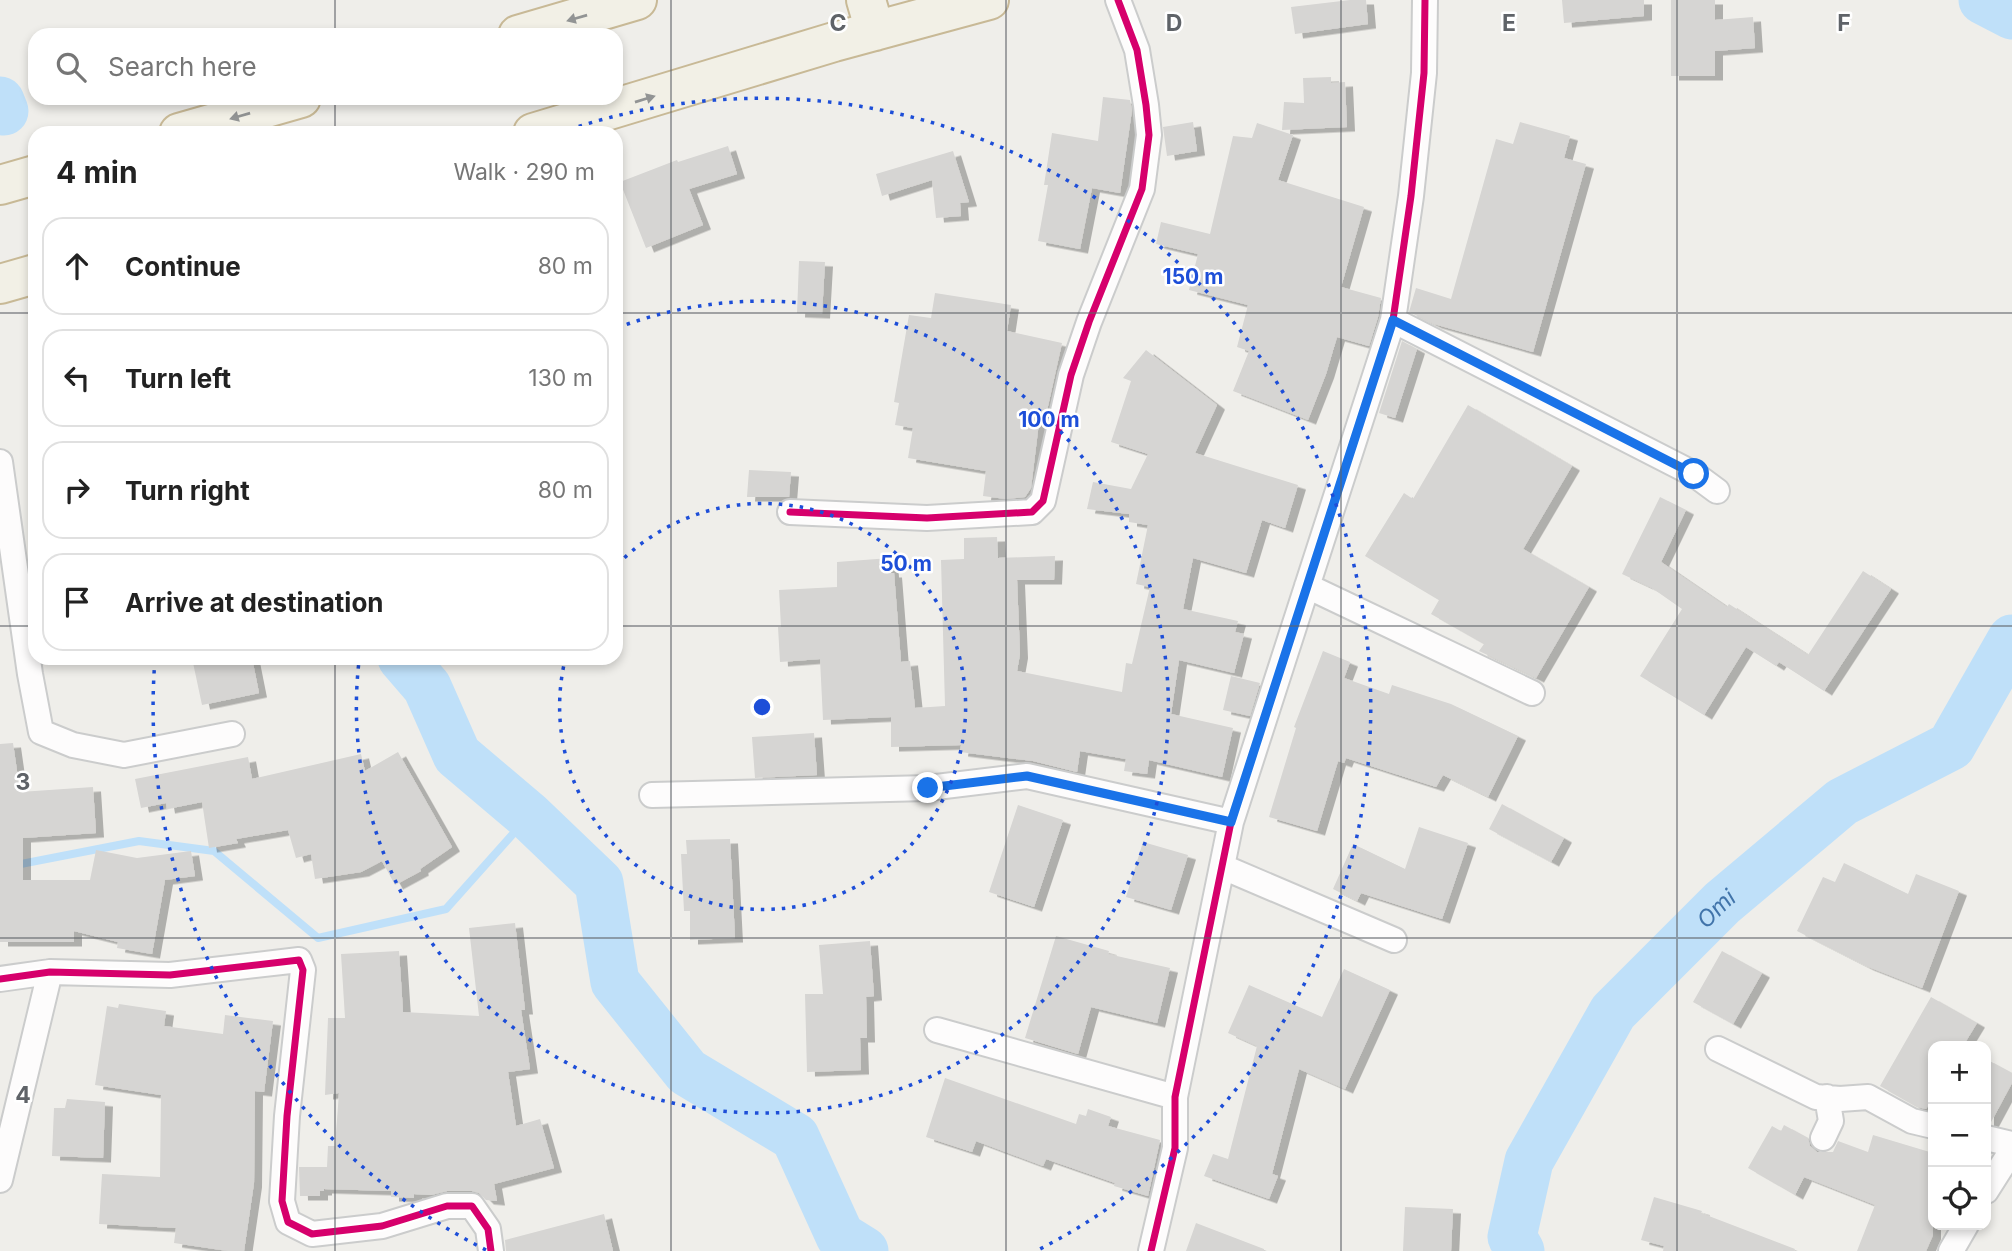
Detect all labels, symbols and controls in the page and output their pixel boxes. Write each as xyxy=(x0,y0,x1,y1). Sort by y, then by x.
text: C xyxy=(829,9,847,37)
text: D xyxy=(1166,9,1182,37)
text: E xyxy=(1502,9,1516,37)
text: F xyxy=(1837,9,1851,37)
one-way arrow xyxy=(567,13,588,23)
search box xyxy=(28,28,623,105)
icon: search xyxy=(52,48,90,86)
text: Search here xyxy=(108,51,257,82)
one-way arrow xyxy=(635,93,656,104)
one-way arrow xyxy=(229,111,250,121)
text: 4 min xyxy=(56,154,138,190)
text: Walk · 290 m xyxy=(453,158,595,186)
icon: ahead xyxy=(58,247,96,285)
text: Continue xyxy=(125,251,241,282)
text: 80 m xyxy=(538,252,593,280)
text: 150 m xyxy=(1163,264,1223,289)
icon: left xyxy=(58,359,96,397)
text: Turn left xyxy=(125,363,231,394)
text: 130 m xyxy=(528,364,593,392)
text: 100 m xyxy=(1018,407,1080,432)
route start xyxy=(1678,458,1709,489)
icon: right xyxy=(58,471,96,509)
text: Turn right xyxy=(125,475,250,506)
text: 80 m xyxy=(538,476,593,504)
text: 50 m xyxy=(880,551,932,576)
icon: arrive xyxy=(58,583,96,621)
text: Arrive at destination xyxy=(125,587,384,618)
centre of rings xyxy=(750,695,774,719)
text: 3 xyxy=(16,768,30,796)
route end xyxy=(912,772,943,803)
water label: Omi xyxy=(1691,883,1742,934)
map controls xyxy=(1928,1041,1991,1230)
button: + xyxy=(1928,1041,1991,1104)
text: 4 xyxy=(15,1081,31,1109)
button: − xyxy=(1928,1104,1991,1167)
button: locate xyxy=(1928,1167,1991,1230)

